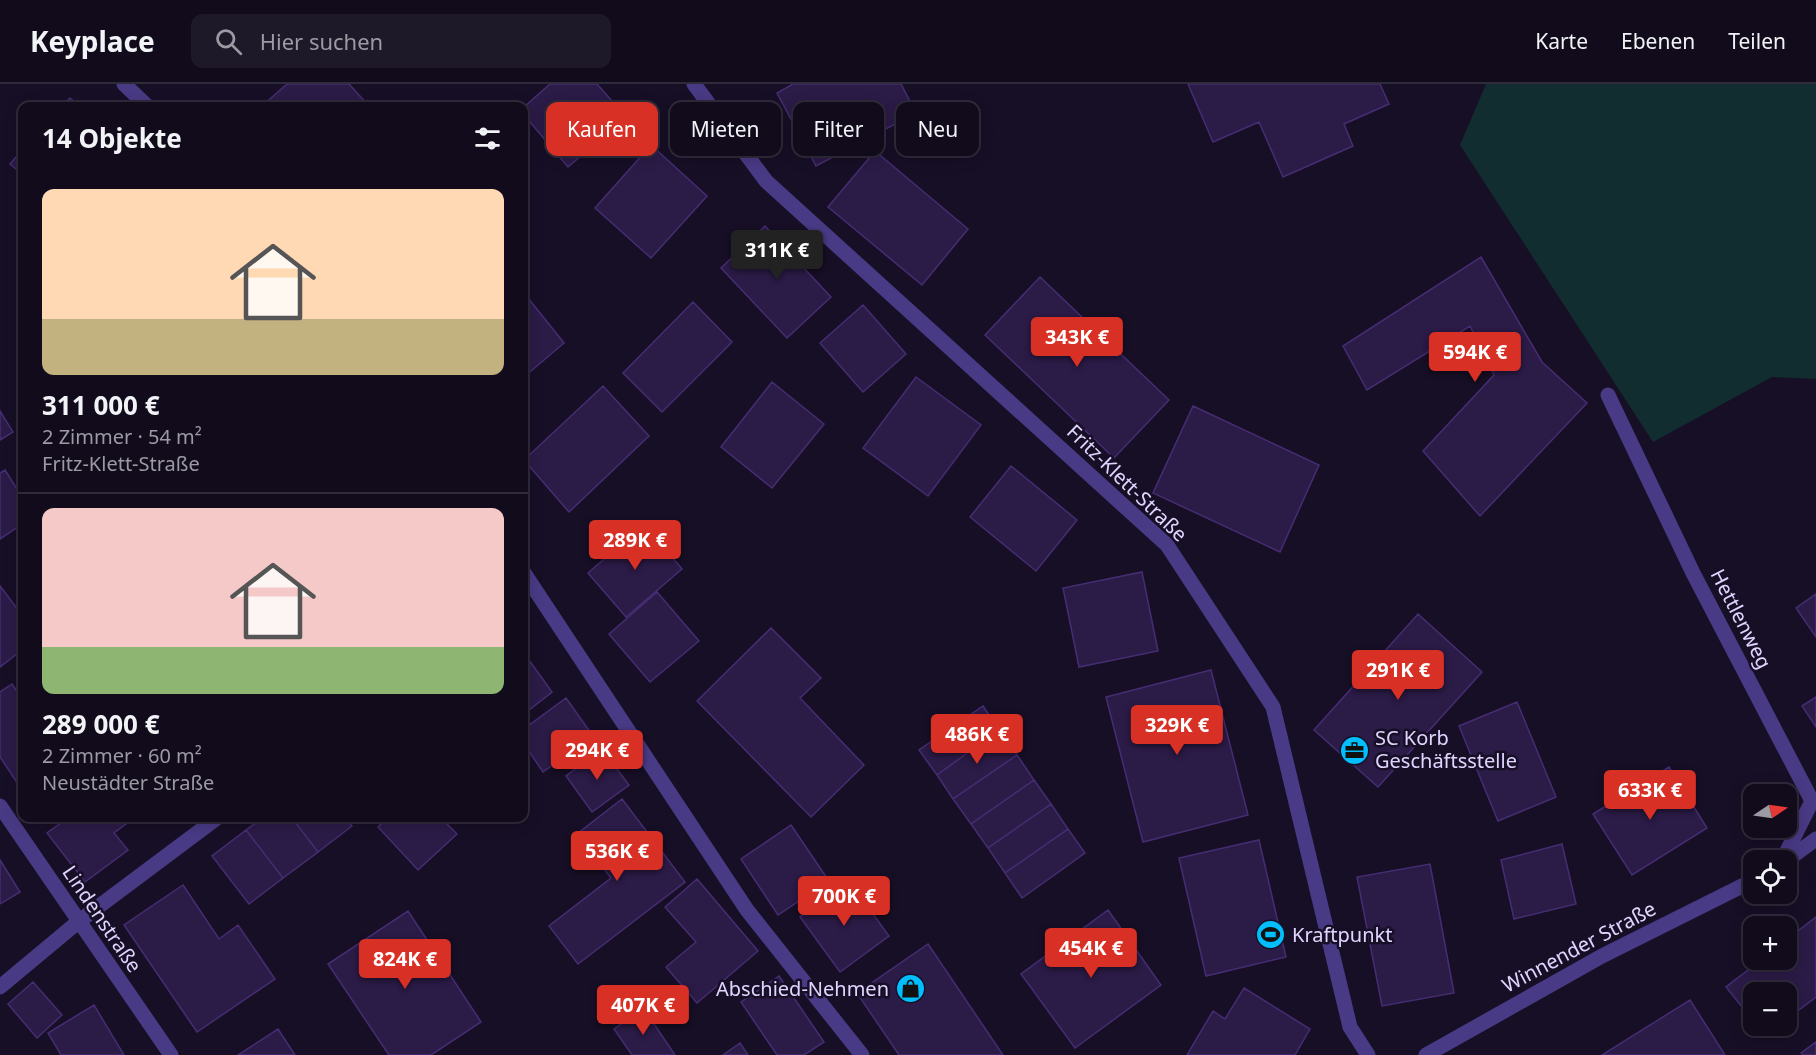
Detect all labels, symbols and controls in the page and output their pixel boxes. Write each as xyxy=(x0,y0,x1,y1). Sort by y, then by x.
search box xyxy=(191,14,611,68)
text: Keyplace xyxy=(30,22,155,60)
icon: search xyxy=(212,25,245,58)
text: Hier suchen xyxy=(260,26,383,56)
text: Karte xyxy=(1535,27,1588,55)
text: Ebenen xyxy=(1621,27,1695,55)
text: Teilen xyxy=(1728,27,1786,55)
chip: Kaufen xyxy=(546,102,658,156)
chip: Mieten xyxy=(670,102,781,156)
chip: Filter xyxy=(793,102,884,156)
chip: Neu xyxy=(896,102,979,156)
text: 14 Objekte xyxy=(42,120,182,156)
icon: filters xyxy=(471,122,504,155)
icon: home xyxy=(219,228,327,336)
pin: 311K € xyxy=(728,230,826,281)
text: 311K € xyxy=(745,236,809,263)
pin: 343K € xyxy=(1028,317,1126,368)
text: 343K € xyxy=(1045,323,1109,350)
pin: 594K € xyxy=(1426,332,1524,383)
text: 594K € xyxy=(1443,338,1507,365)
text: 311 000 € xyxy=(42,387,160,423)
street label: Fritz-Klett-Straße xyxy=(1061,418,1193,547)
text: 2 Zimmer · 54 m² xyxy=(42,423,202,450)
text: Fritz-Klett-Straße xyxy=(42,450,200,477)
pin: 289K € xyxy=(586,520,684,571)
text: 289K € xyxy=(603,526,667,553)
icon: home xyxy=(219,547,327,655)
street label: Hettlenweg xyxy=(1705,564,1778,673)
pin: 291K € xyxy=(1349,650,1447,701)
text: 291K € xyxy=(1366,656,1430,683)
pin: 329K € xyxy=(1128,705,1226,756)
text: 289 000 € xyxy=(42,706,160,742)
text: 329K € xyxy=(1145,711,1209,738)
pin: 486K € xyxy=(928,714,1026,765)
text: 486K € xyxy=(945,720,1009,747)
place label: SC Korb Geschäftsstelle xyxy=(1375,724,1517,774)
pin: 294K € xyxy=(548,730,646,781)
office icon: SC Korb Geschäftsstelle xyxy=(1338,734,1370,766)
text: 294K € xyxy=(565,736,629,763)
text: 2 Zimmer · 60 m² xyxy=(42,742,202,769)
text: Neustädter Straße xyxy=(42,769,214,796)
pin: 633K € xyxy=(1601,770,1699,821)
text: 633K € xyxy=(1618,776,1682,803)
north arrow xyxy=(1743,784,1797,838)
map controls xyxy=(1743,784,1797,1036)
pin: 536K € xyxy=(568,831,666,882)
text: 536K € xyxy=(585,837,649,864)
button: locate xyxy=(1743,850,1797,904)
street label: Lindenstraße xyxy=(57,860,148,978)
pin: 700K € xyxy=(795,876,893,927)
text: 700K € xyxy=(812,882,876,909)
street label: Winnender Straße xyxy=(1497,895,1660,998)
button: + xyxy=(1743,916,1797,970)
sports icon: Kraftpunkt xyxy=(1255,919,1287,951)
place label: Kraftpunkt xyxy=(1292,921,1392,948)
pin: 454K € xyxy=(1042,928,1140,979)
text: 454K € xyxy=(1059,934,1123,961)
pin: 824K € xyxy=(356,939,454,990)
text: 824K € xyxy=(373,945,437,972)
shop icon: Abschied-Nehmen xyxy=(894,973,926,1005)
place label: Abschied-Nehmen xyxy=(716,975,889,1002)
button: − xyxy=(1743,982,1797,1036)
pin: 407K € xyxy=(594,985,692,1036)
text: 407K € xyxy=(611,991,675,1018)

